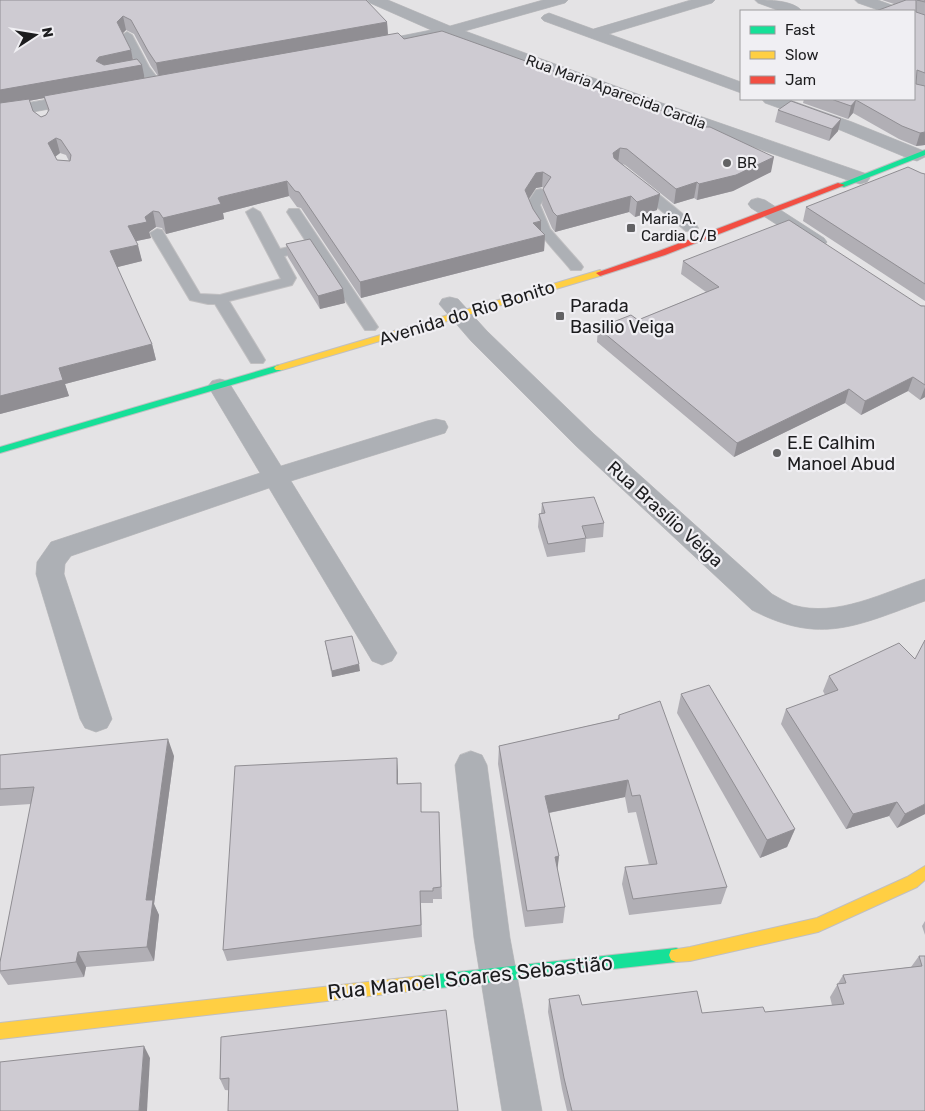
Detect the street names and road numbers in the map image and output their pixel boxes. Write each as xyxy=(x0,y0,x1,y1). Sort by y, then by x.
street label: Rua Maria Aparecida Cardia xyxy=(523,51,709,133)
street label: Avenida do Rio Bonito xyxy=(376,276,558,350)
street label: Rua Brasílio Veiga xyxy=(603,456,727,572)
street label: Rua Manoel Soares Sebastião xyxy=(326,950,614,1004)

